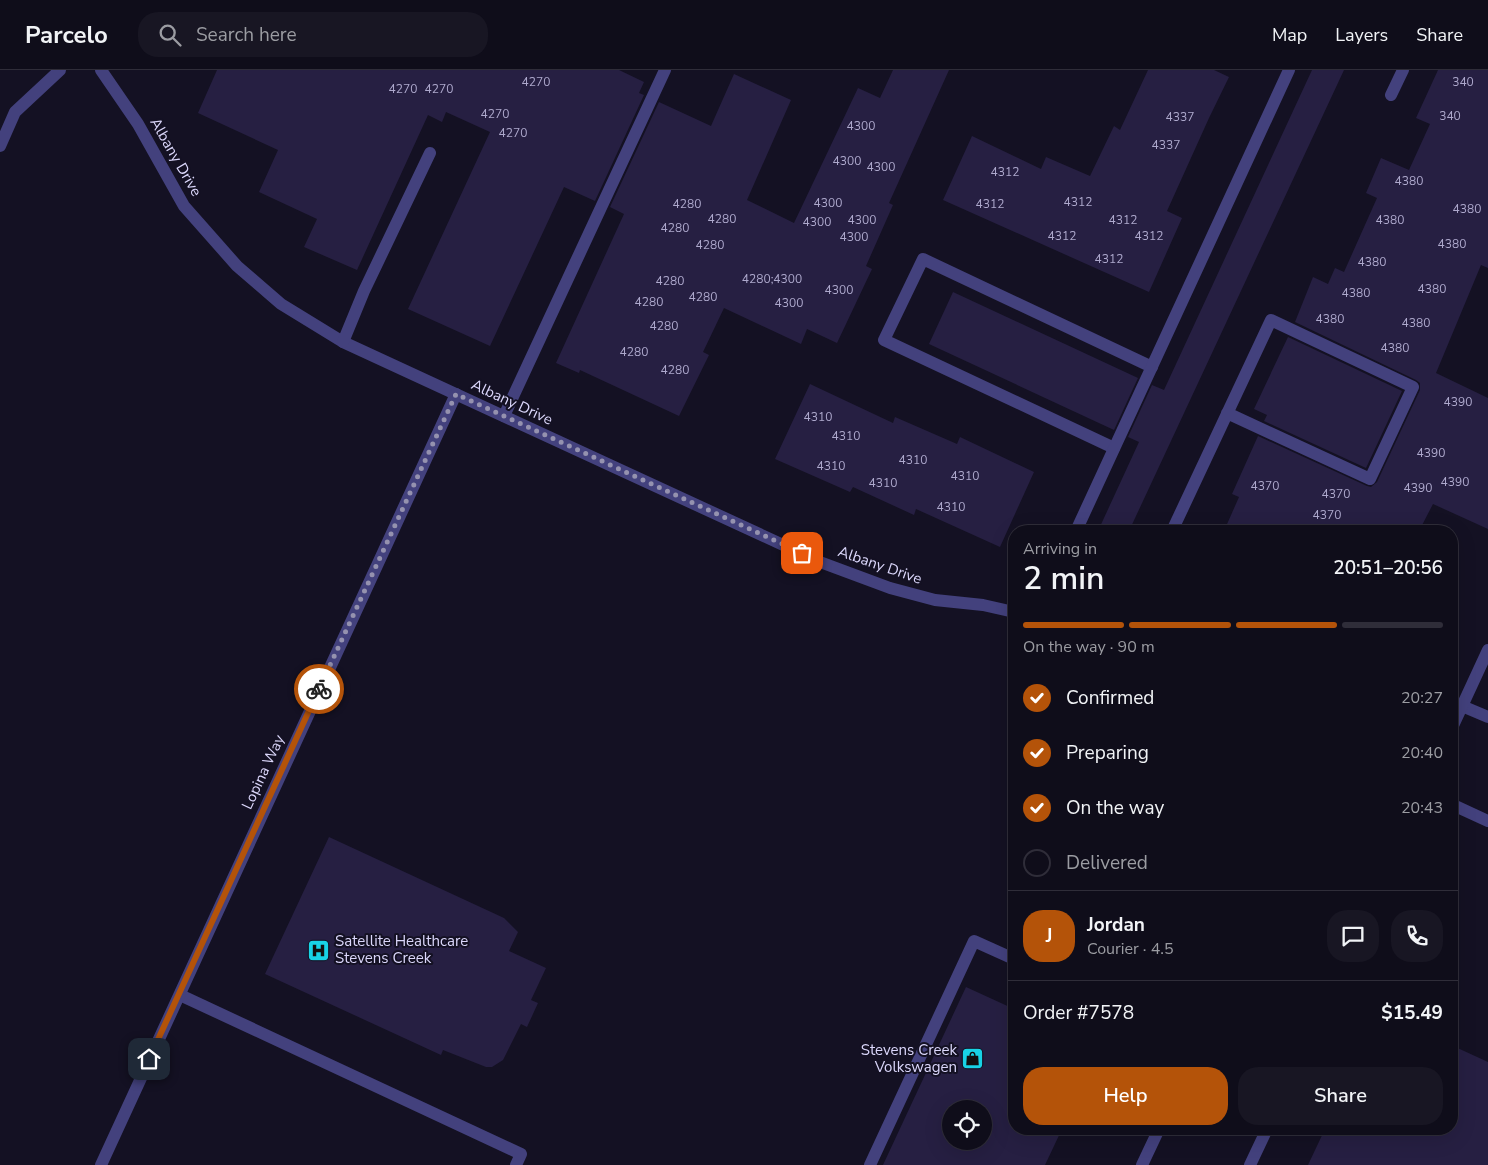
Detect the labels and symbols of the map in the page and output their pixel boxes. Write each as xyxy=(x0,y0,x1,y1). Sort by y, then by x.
house number: 4270 xyxy=(522,74,550,90)
house number: 340 xyxy=(1452,74,1474,90)
house number: 4270 xyxy=(389,81,417,97)
house number: 4270 xyxy=(425,81,453,97)
house number: 4270 xyxy=(481,106,509,122)
house number: 340 xyxy=(1439,108,1461,124)
house number: 4337 xyxy=(1166,109,1194,125)
street label: Albany Drive xyxy=(145,114,207,200)
house number: 4300 xyxy=(847,118,875,134)
house number: 4270 xyxy=(499,125,527,141)
house number: 4337 xyxy=(1152,137,1180,153)
house number: 4300 xyxy=(833,153,861,169)
house number: 4300 xyxy=(867,159,895,175)
house number: 4312 xyxy=(991,164,1019,180)
house number: 4380 xyxy=(1395,173,1423,189)
house number: 4312 xyxy=(1064,194,1092,210)
house number: 4300 xyxy=(814,195,842,211)
house number: 4280 xyxy=(673,196,701,212)
house number: 4312 xyxy=(976,196,1004,212)
house number: 4380 xyxy=(1453,201,1481,217)
house number: 4280 xyxy=(708,211,736,227)
house number: 4300 xyxy=(848,212,876,228)
house number: 4312 xyxy=(1109,212,1137,228)
house number: 4380 xyxy=(1376,212,1404,228)
house number: 4300 xyxy=(803,214,831,230)
house number: 4280 xyxy=(661,220,689,236)
house number: 4312 xyxy=(1048,228,1076,244)
house number: 4312 xyxy=(1135,228,1163,244)
house number: 4300 xyxy=(840,229,868,245)
house number: 4380 xyxy=(1438,236,1466,252)
house number: 4280 xyxy=(696,237,724,253)
house number: 4312 xyxy=(1095,251,1123,267)
house number: 4380 xyxy=(1358,254,1386,270)
house number: 4280;4300 xyxy=(742,271,802,287)
house number: 4280 xyxy=(656,273,684,289)
house number: 4380 xyxy=(1418,281,1446,297)
house number: 4300 xyxy=(825,282,853,298)
house number: 4380 xyxy=(1342,285,1370,301)
house number: 4280 xyxy=(689,289,717,305)
house number: 4280 xyxy=(635,294,663,310)
house number: 4300 xyxy=(775,295,803,311)
house number: 4380 xyxy=(1316,311,1344,327)
house number: 4380 xyxy=(1402,315,1430,331)
house number: 4280 xyxy=(650,318,678,334)
house number: 4380 xyxy=(1381,340,1409,356)
house number: 4280 xyxy=(620,344,648,360)
house number: 4280 xyxy=(661,362,689,378)
street label: Albany Drive xyxy=(468,374,556,430)
house number: 4390 xyxy=(1444,394,1472,410)
house number: 4310 xyxy=(804,409,832,425)
house number: 4310 xyxy=(832,428,860,444)
house number: 4390 xyxy=(1417,445,1445,461)
house number: 4310 xyxy=(899,452,927,468)
house number: 4310 xyxy=(817,458,845,474)
house number: 4310 xyxy=(951,468,979,484)
house number: 4390 xyxy=(1441,474,1469,490)
house number: 4310 xyxy=(869,475,897,491)
house number: 4370 xyxy=(1251,478,1279,494)
house number: 4390 xyxy=(1404,480,1432,496)
house number: 4370 xyxy=(1322,486,1350,502)
house number: 4310 xyxy=(937,499,965,515)
house number: 4370 xyxy=(1313,507,1341,523)
pin xyxy=(781,532,823,574)
street label: Albany Drive xyxy=(835,541,925,589)
courier xyxy=(294,664,344,714)
street label: Lopina Way xyxy=(237,731,289,813)
place label: Satellite Healthcare Stevens Creek xyxy=(335,931,468,968)
hospital icon: Satellite Healthcare Stevens Creek xyxy=(307,938,331,962)
pin xyxy=(128,1038,170,1080)
place label: Stevens Creek Volkswagen xyxy=(861,1040,957,1077)
shop icon: Stevens Creek Volkswagen xyxy=(961,1047,985,1071)

